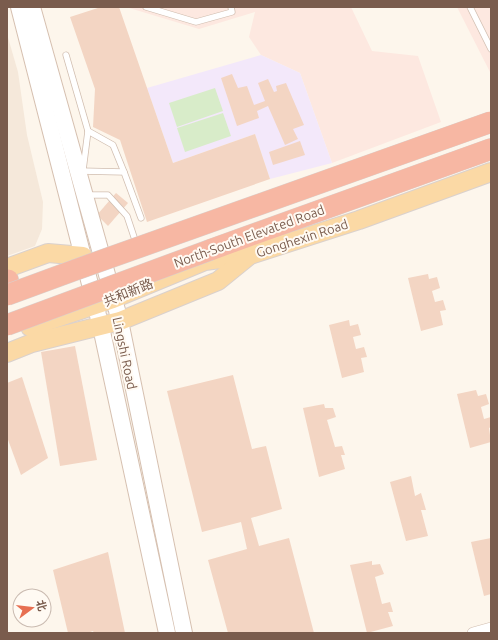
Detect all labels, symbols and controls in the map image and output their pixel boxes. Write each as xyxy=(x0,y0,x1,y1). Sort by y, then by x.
street label: North-South Elevated Road xyxy=(172,202,326,270)
street label: Gonghexin Road xyxy=(254,217,350,259)
street label: 共和新路 xyxy=(101,276,155,308)
street label: Lingshi Road xyxy=(110,315,140,391)
north arrow xyxy=(12,588,52,628)
text: 北 xyxy=(34,599,49,612)

